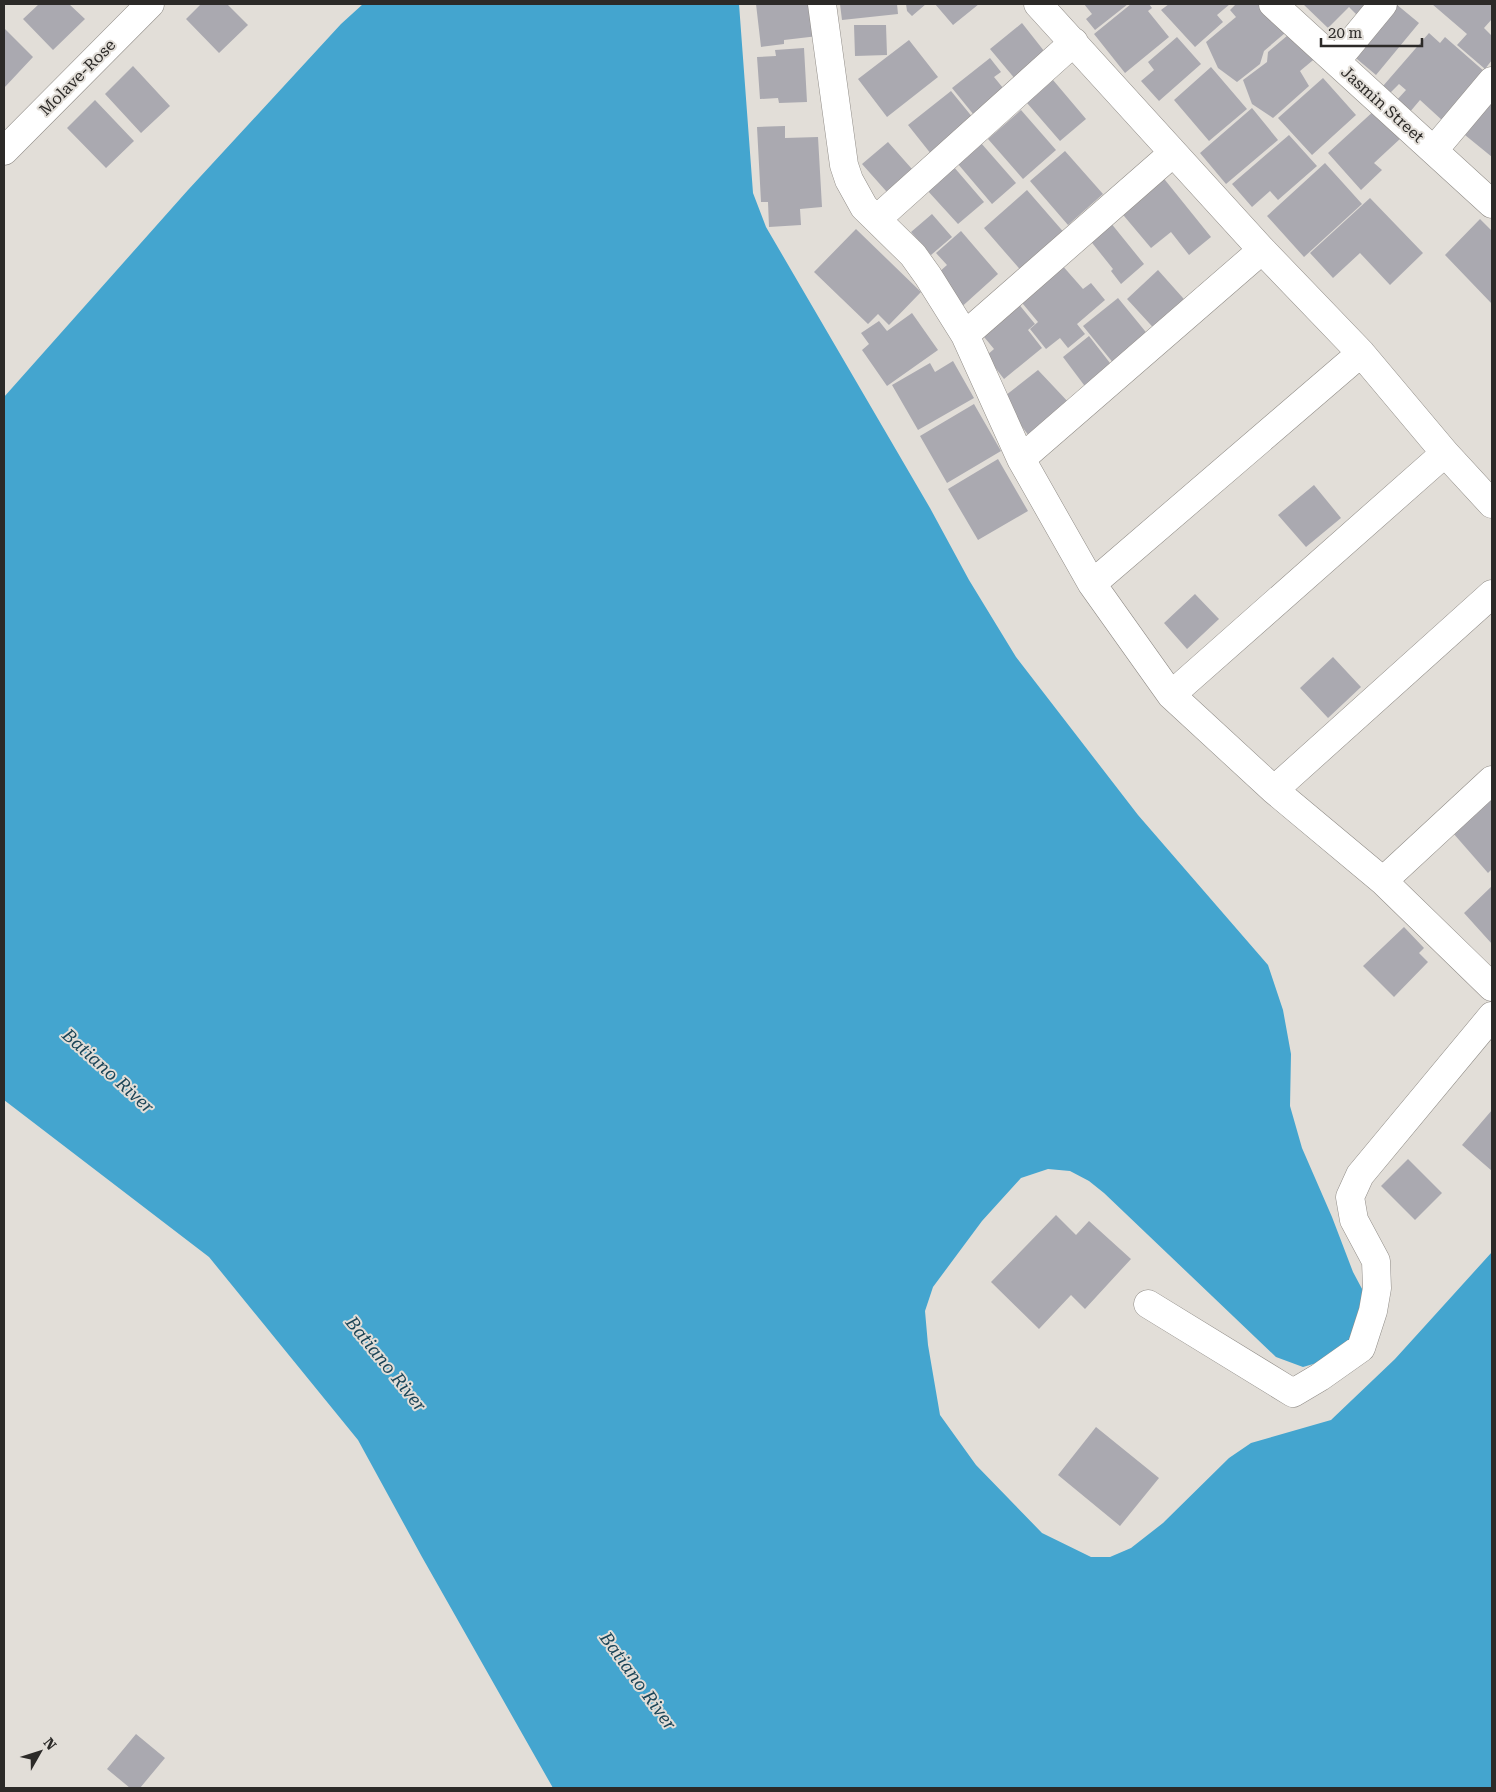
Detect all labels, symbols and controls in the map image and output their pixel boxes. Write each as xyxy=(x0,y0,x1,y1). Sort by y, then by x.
scale bar xyxy=(1321,15,1422,47)
text: 20 m xyxy=(1328,24,1363,42)
street label: Molave-Rose xyxy=(35,35,120,119)
street label: Jasmin Street xyxy=(1337,62,1428,147)
water label: Batiano River xyxy=(57,1023,159,1118)
water label: Batiano River xyxy=(341,1311,431,1416)
water label: Batiano River xyxy=(595,1627,681,1734)
north arrow xyxy=(15,1727,65,1777)
text: N xyxy=(40,1735,60,1753)

